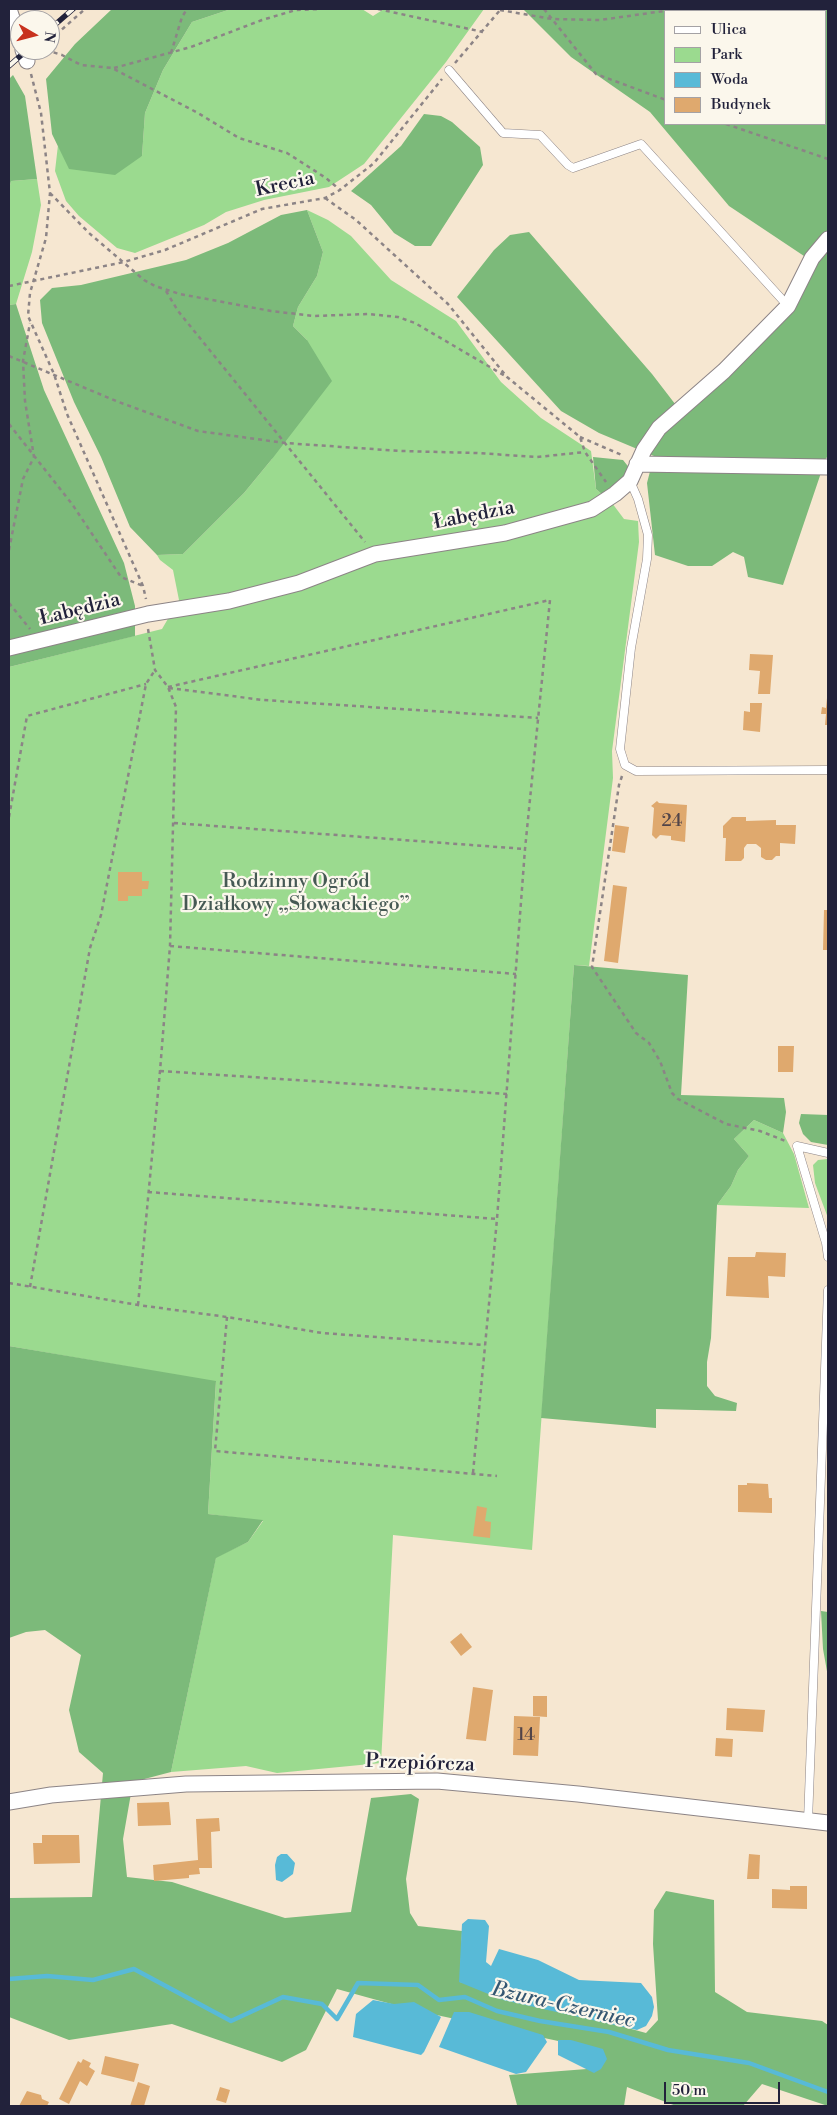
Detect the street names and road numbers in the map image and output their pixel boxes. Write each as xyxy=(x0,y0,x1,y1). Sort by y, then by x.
street label: Krecia xyxy=(253,167,317,203)
street label: Łabędzia xyxy=(431,496,517,536)
street label: Łabędzia xyxy=(37,588,123,632)
street label: Przepiórcza xyxy=(365,1750,475,1778)

